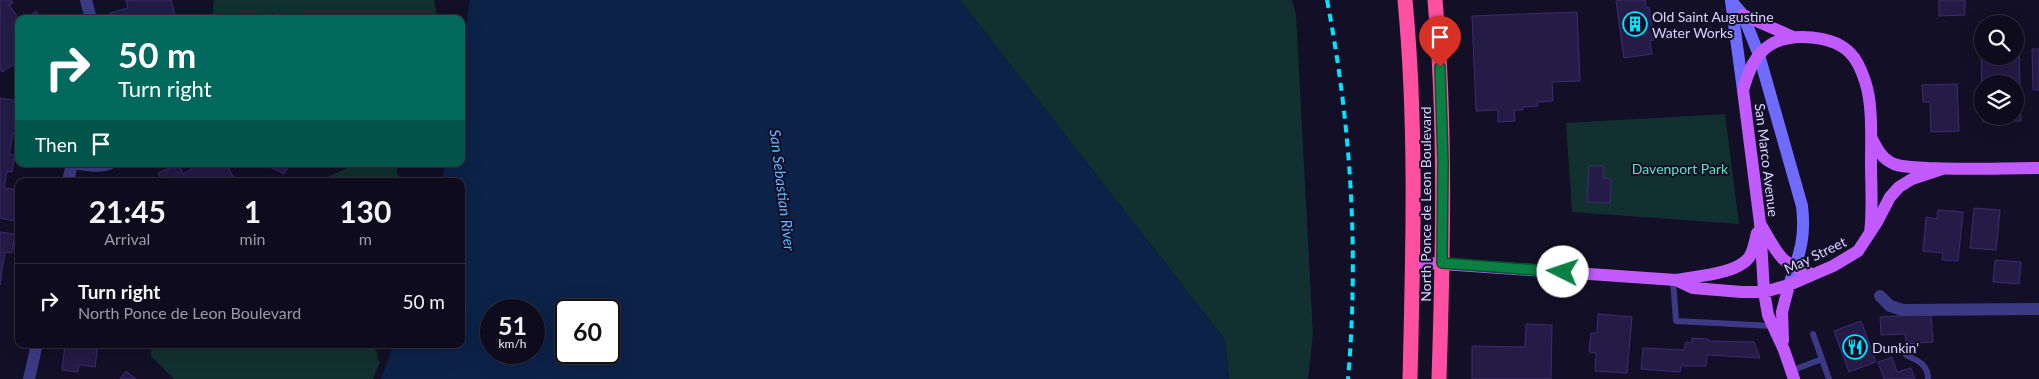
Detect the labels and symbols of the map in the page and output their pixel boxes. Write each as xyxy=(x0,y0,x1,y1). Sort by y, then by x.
place label: Old Saint Augustine Water Works xyxy=(1652,8,1774,41)
building icon: Old Saint Augustine Water Works xyxy=(1622,11,1648,37)
pin xyxy=(1419,16,1461,67)
street label: San Marco Avenue xyxy=(1752,102,1782,218)
street label: North Ponce de Leon Boulevard xyxy=(1417,106,1434,302)
water label: San Sebastian River xyxy=(767,128,799,253)
park label: Davenport Park xyxy=(1632,160,1729,177)
street label: May Street xyxy=(1781,233,1849,277)
position arrow xyxy=(1536,245,1588,297)
speed limit sign: 60 xyxy=(555,299,620,364)
restaurant icon: Dunkin' xyxy=(1842,334,1868,360)
place label: Dunkin' xyxy=(1872,339,1919,356)

